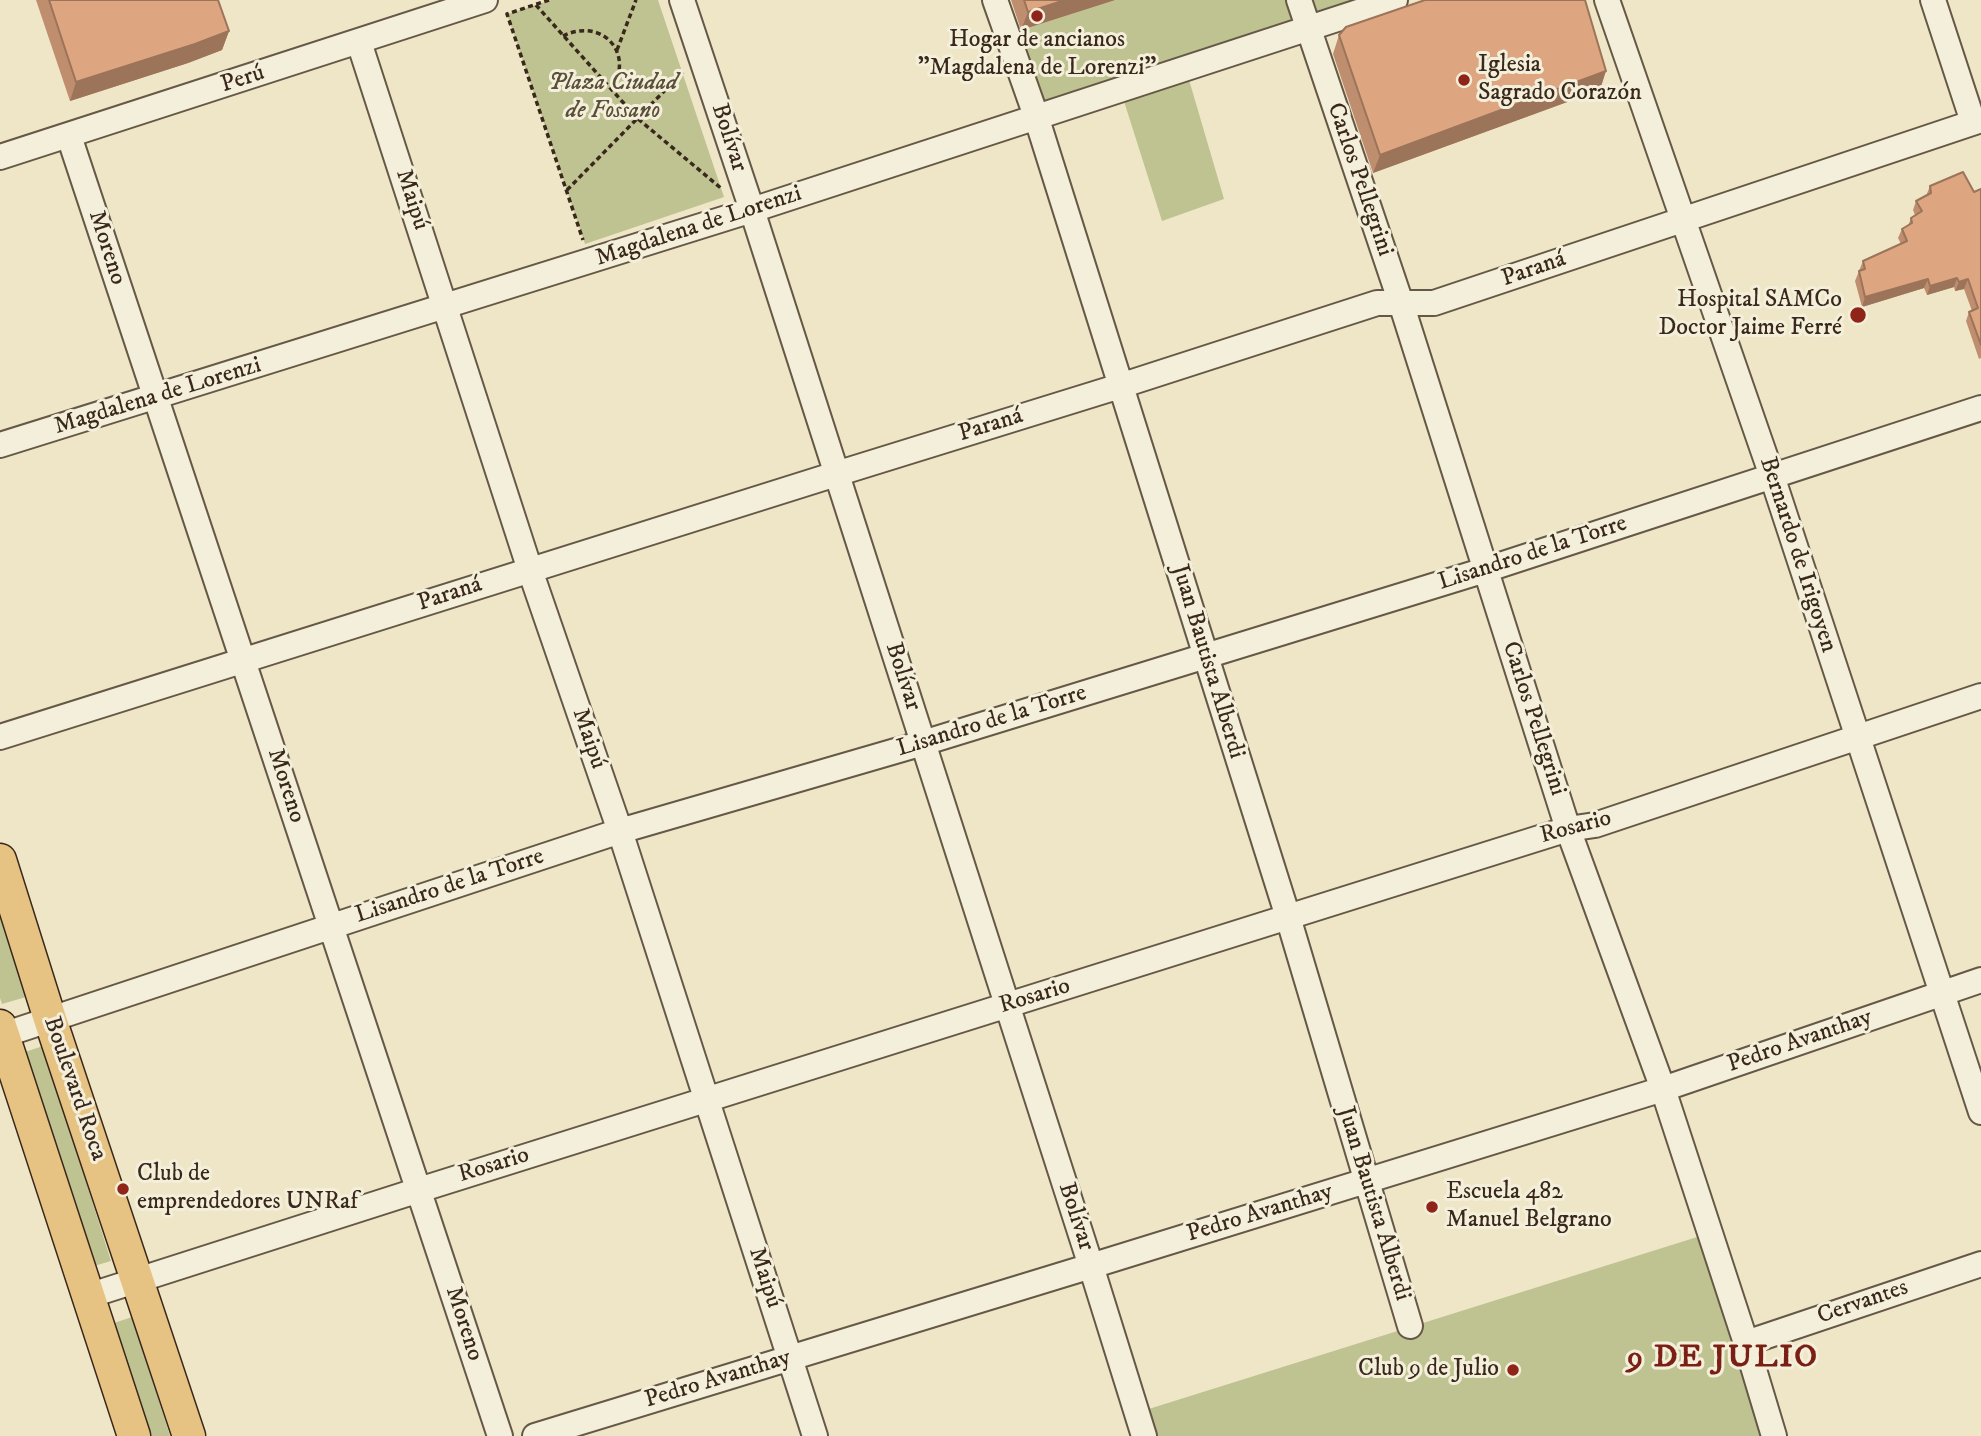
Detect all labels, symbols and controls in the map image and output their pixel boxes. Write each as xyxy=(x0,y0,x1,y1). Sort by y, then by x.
marker: Hogar de ancianos "Magdalena de Lorenzi" xyxy=(1029,8,1045,24)
place label: Hogar de ancianos "Magdalena de Lorenzi" xyxy=(918,27,1156,83)
place label: Iglesia Sagrado Corazón xyxy=(1478,52,1642,108)
street label: Perú xyxy=(218,59,268,101)
park label: Plaza Ciudad de Fossano xyxy=(548,70,678,126)
marker: Iglesia Sagrado Corazón xyxy=(1456,72,1472,88)
street label: Bolívar xyxy=(704,100,752,176)
street label: Carlos Pellegrini xyxy=(1319,100,1399,260)
street label: Maipú xyxy=(388,166,434,234)
street label: Magdalena de Lorenzi xyxy=(592,180,806,274)
street label: Moreno xyxy=(81,207,131,289)
street label: Paraná xyxy=(1498,246,1570,294)
place label: Hospital SAMCo Doctor Jaime Ferré xyxy=(1658,287,1842,343)
marker: Hospital SAMCo Doctor Jaime Ferré xyxy=(1848,305,1868,325)
street label: Magdalena de Lorenzi xyxy=(51,352,265,442)
street label: Paraná xyxy=(955,403,1027,449)
street label: Bernardo de Irigoyen xyxy=(1752,454,1842,656)
street label: Lisandro de la Torre xyxy=(1435,510,1631,598)
street label: Juan Bautista Alberdi xyxy=(1164,562,1250,762)
street label: Paraná xyxy=(414,571,486,619)
street label: Carlos Pellegrini xyxy=(1495,638,1571,800)
street label: Bolívar xyxy=(878,639,926,715)
street label: Lisandro de la Torre xyxy=(894,680,1090,764)
street label: Maipú xyxy=(564,705,612,773)
street label: Moreno xyxy=(260,745,310,827)
street label: Rosario xyxy=(1537,805,1615,851)
street label: Lisandro de la Torre xyxy=(352,843,548,931)
street label: Rosario xyxy=(996,973,1074,1021)
street label: Pedro Avanthay xyxy=(1724,1004,1876,1080)
street label: Boulevard Roca xyxy=(36,1013,112,1165)
street label: Juan Bautista Alberdi xyxy=(1330,1104,1416,1304)
street label: Rosario xyxy=(455,1142,533,1190)
place label: Club de emprendedores UNRaf xyxy=(137,1161,358,1217)
street label: Pedro Avanthay xyxy=(1184,1178,1336,1250)
street label: Bolívar xyxy=(1051,1179,1099,1255)
place label: Escuela 482 Manuel Belgrano xyxy=(1446,1179,1612,1235)
marker: Club de emprendedores UNRaf xyxy=(115,1181,131,1197)
marker: Escuela 482 Manuel Belgrano xyxy=(1424,1199,1440,1215)
street label: Maipú xyxy=(741,1244,787,1312)
street label: Cervantes xyxy=(1814,1274,1912,1332)
street label: Moreno xyxy=(438,1283,488,1365)
district label: 9 DE JULIO xyxy=(1628,1340,1818,1378)
street label: Pedro Avanthay xyxy=(642,1344,794,1416)
place label: Club 9 de Julio xyxy=(1358,1356,1499,1384)
marker: Club 9 de Julio xyxy=(1505,1362,1521,1378)

